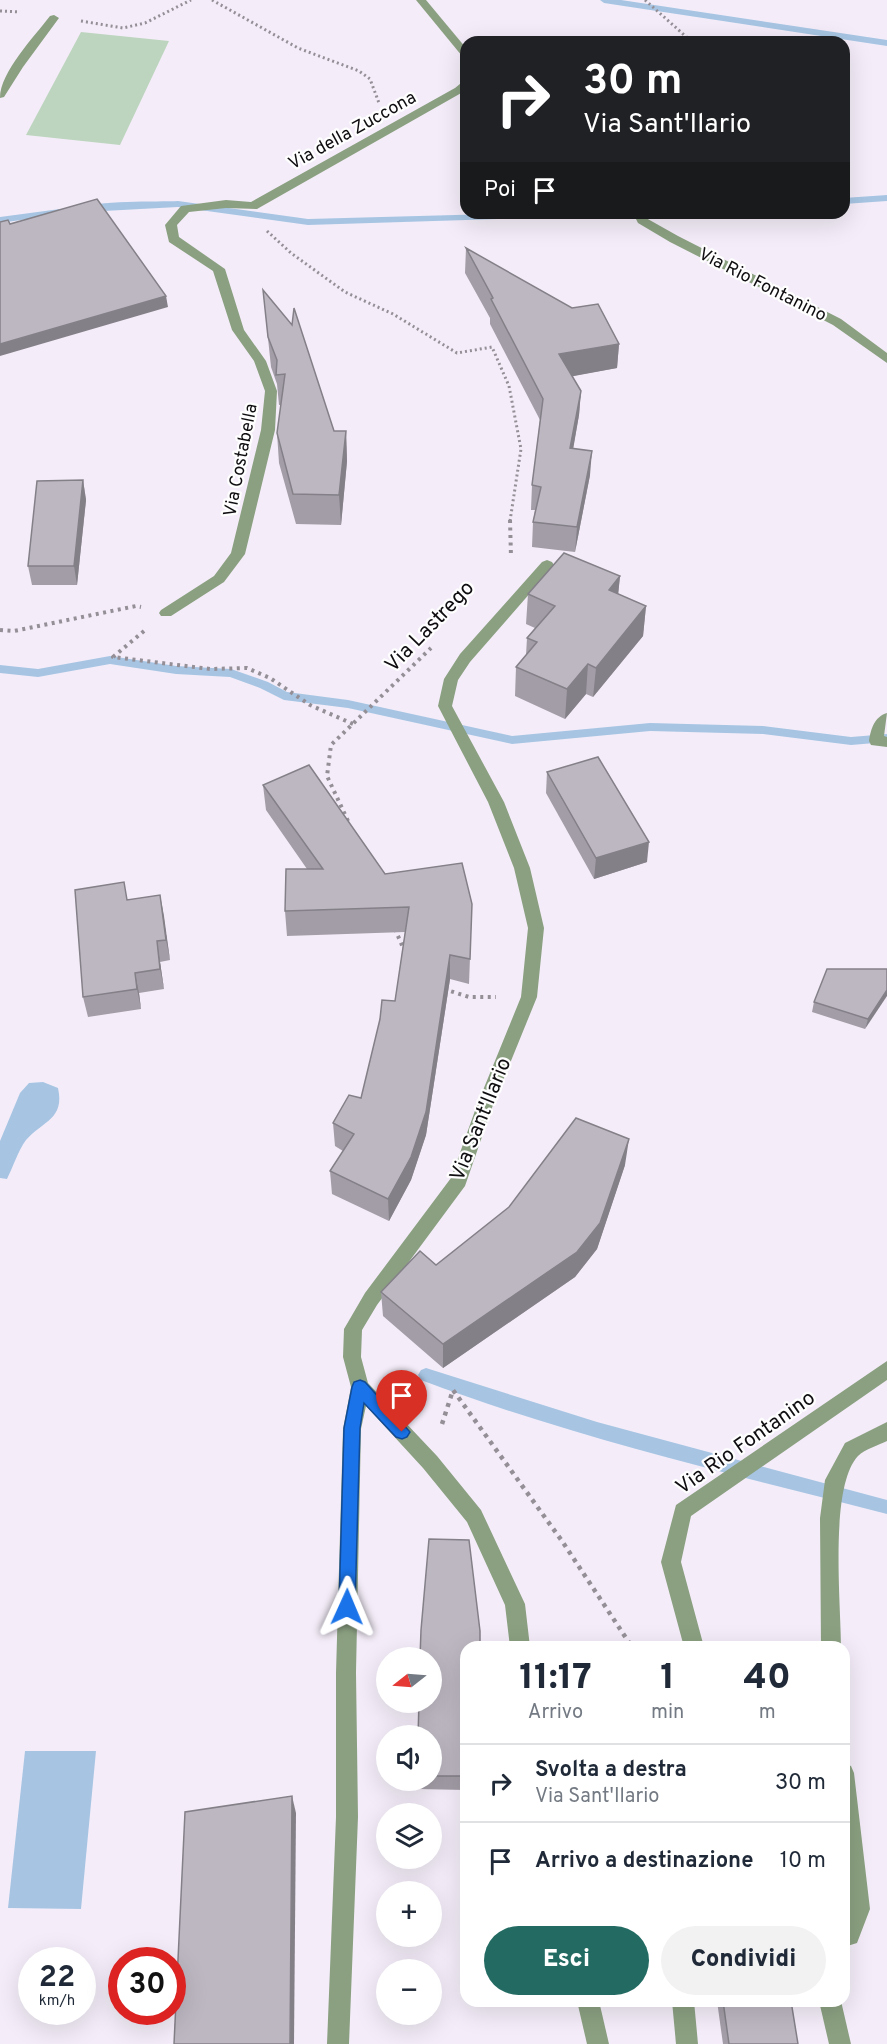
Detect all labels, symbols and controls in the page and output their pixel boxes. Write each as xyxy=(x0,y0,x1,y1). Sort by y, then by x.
text: 30 m xyxy=(583,56,682,109)
icon: right xyxy=(484,60,562,138)
street label: Via della Zuccona xyxy=(285,87,421,176)
text: Via Sant'Ilario xyxy=(583,108,751,142)
icon: arrive xyxy=(528,174,561,207)
text: Poi xyxy=(484,177,516,204)
street label: Via Rio Fontanino xyxy=(694,243,830,328)
street label: Via Costabella xyxy=(219,402,264,519)
street label: Via Lastrego xyxy=(380,575,481,679)
street label: Via Sant'Ilario xyxy=(444,1054,518,1185)
pin xyxy=(376,1370,427,1432)
icon: arrive xyxy=(385,1379,418,1412)
street label: Via Rio Fontanino xyxy=(671,1385,821,1501)
position arrow xyxy=(315,1575,379,1639)
north arrow xyxy=(376,1647,442,1713)
map controls xyxy=(376,1647,442,2025)
text: 11:17 xyxy=(519,1656,592,1702)
text: 1 xyxy=(660,1656,675,1702)
text: 40 xyxy=(744,1656,791,1702)
text: Arrivo xyxy=(528,1700,583,1726)
text: min xyxy=(651,1700,684,1726)
text: m xyxy=(759,1700,776,1726)
button: sound xyxy=(376,1725,442,1791)
text: Svolta a destra xyxy=(535,1757,687,1784)
icon: right xyxy=(484,1767,517,1800)
text: 30 m xyxy=(775,1770,826,1797)
text: Via Sant'Ilario xyxy=(535,1784,660,1810)
button: layers xyxy=(376,1803,442,1869)
icon: arrive xyxy=(484,1845,517,1878)
text: Arrivo a destinazione xyxy=(535,1848,753,1875)
text: 10 m xyxy=(780,1848,826,1875)
button: + xyxy=(376,1881,442,1947)
button: Esci xyxy=(484,1926,649,1995)
button: Condividi xyxy=(661,1926,826,1995)
speed limit sign: 30 xyxy=(108,1947,186,2025)
button: − xyxy=(376,1959,442,2025)
text: 22 xyxy=(39,1960,75,1997)
text: km/h xyxy=(39,1992,75,2011)

